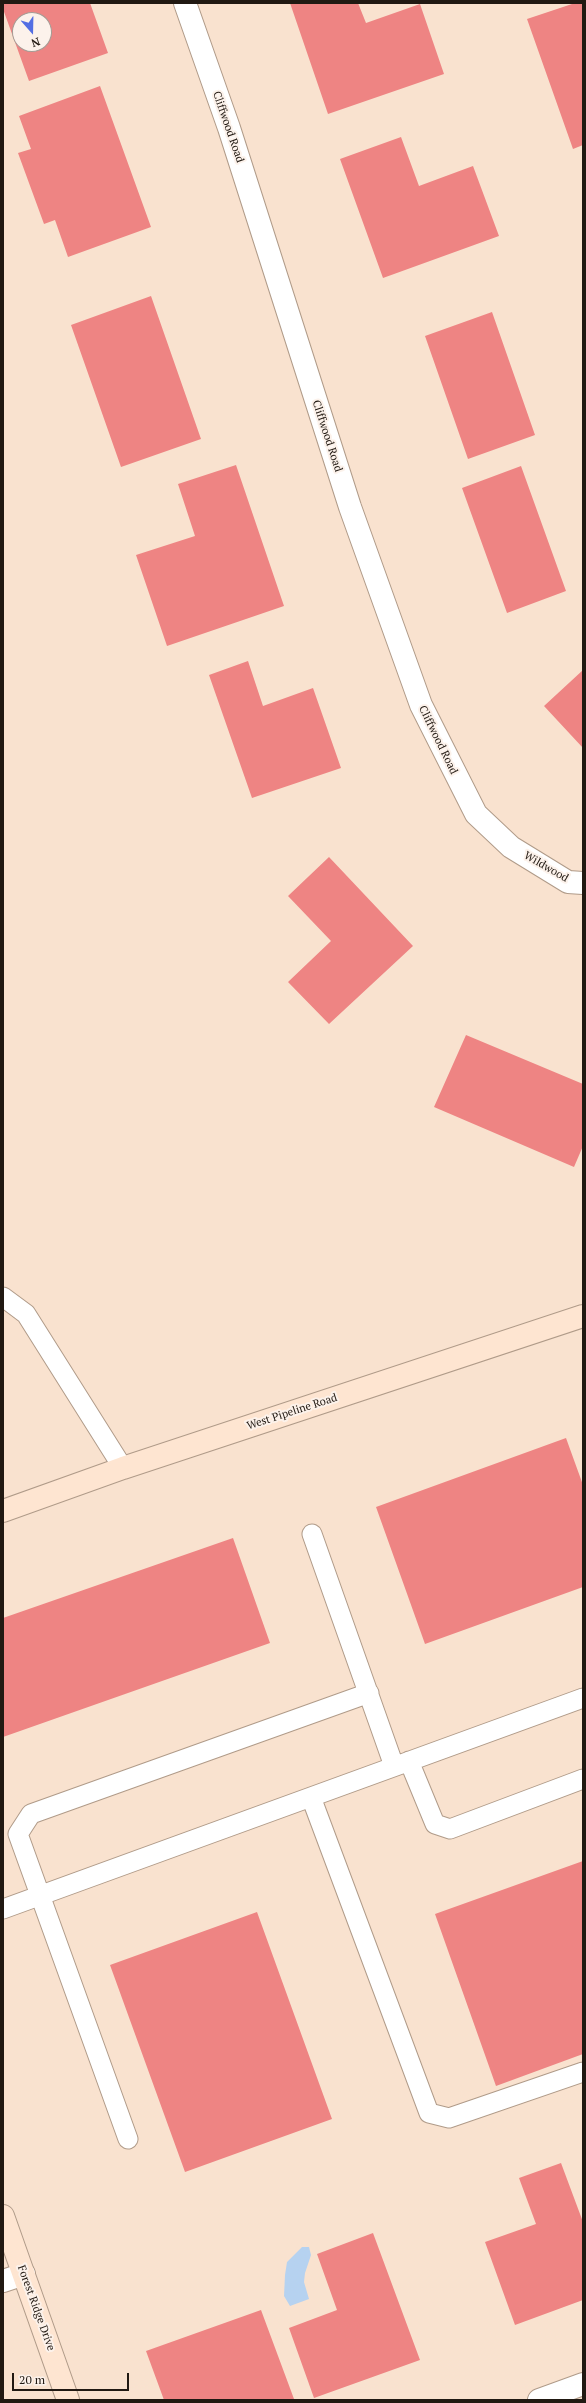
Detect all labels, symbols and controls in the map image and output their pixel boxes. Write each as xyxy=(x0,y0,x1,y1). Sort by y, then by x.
north arrow xyxy=(12,12,52,52)
text: N xyxy=(29,34,42,50)
street label: Cliffwood Road xyxy=(210,90,246,164)
street label: Cliffwood Road xyxy=(309,398,345,474)
street label: Cliffwood Road xyxy=(416,704,460,776)
street label: Wildwood xyxy=(521,849,571,885)
street label: West Pipeline Road xyxy=(245,1391,339,1433)
street label: Forest Ridge Drive xyxy=(14,2263,58,2353)
scale bar xyxy=(14,2365,131,2391)
text: 20 m xyxy=(19,2372,45,2387)

